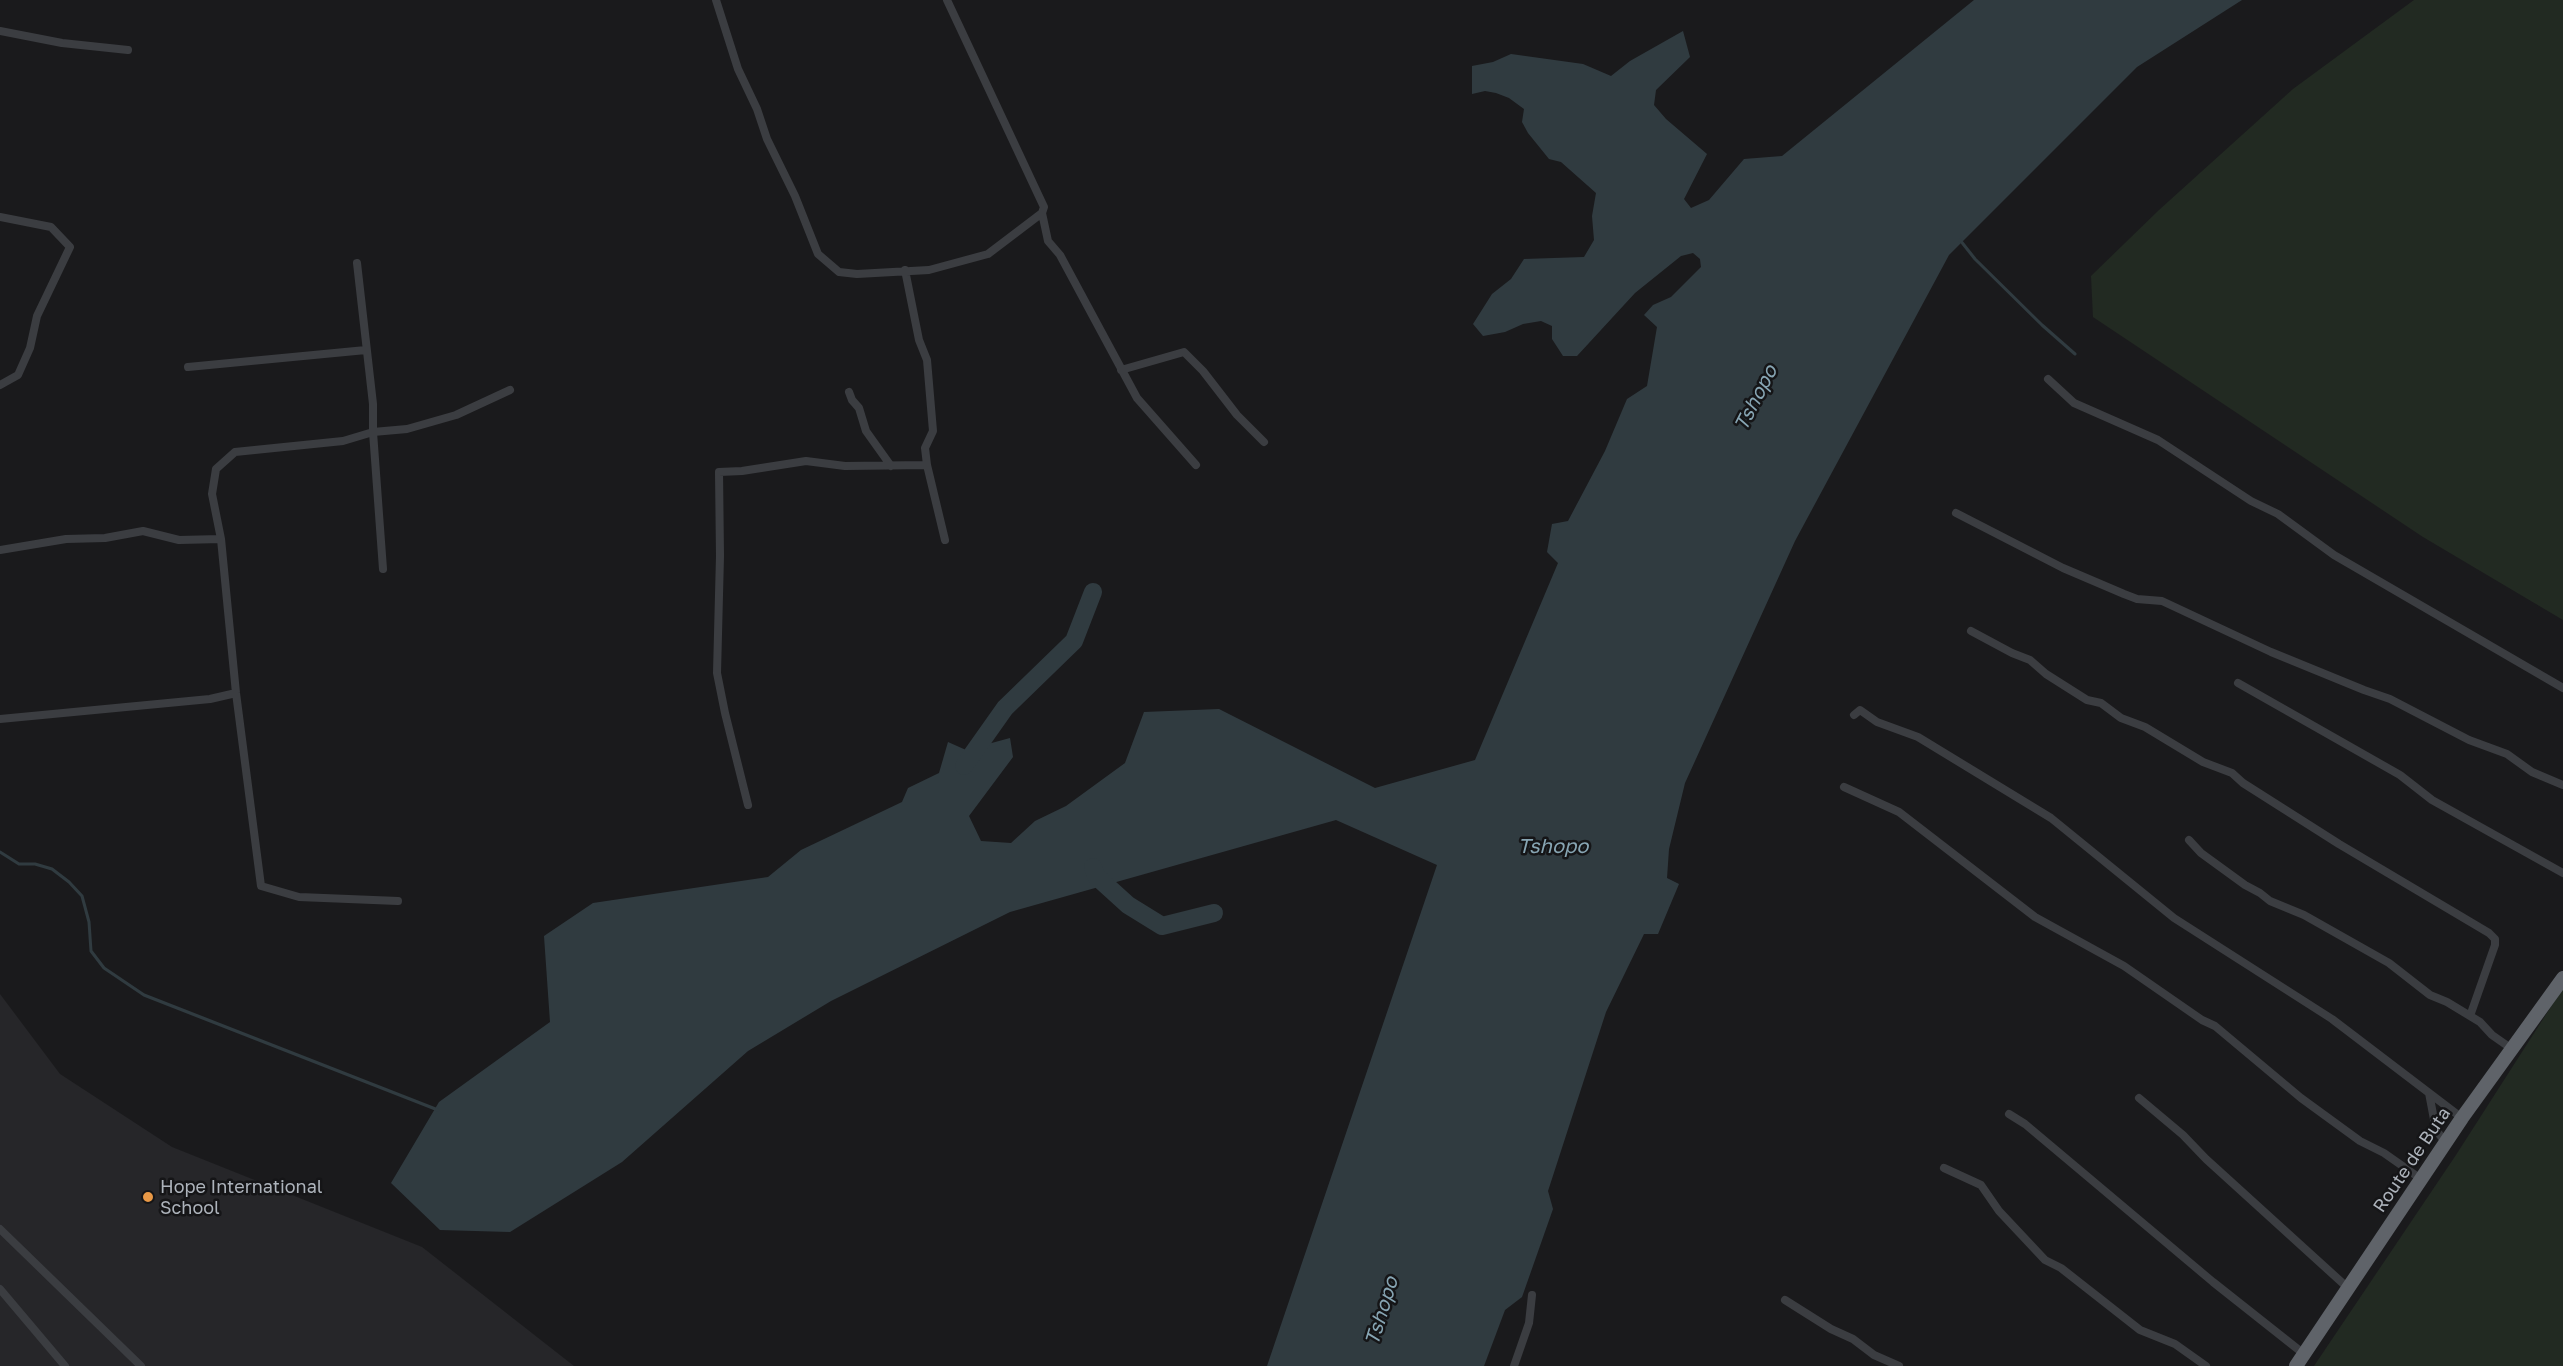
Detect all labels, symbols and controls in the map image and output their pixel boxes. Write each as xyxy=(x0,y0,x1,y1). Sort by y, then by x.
water label: Tshopo xyxy=(1729,361,1783,435)
water label: Tshopo xyxy=(1518,835,1588,859)
street label: Route de Buta xyxy=(2369,1103,2455,1217)
place label: Hope International School xyxy=(160,1176,323,1218)
marker: Hope International School xyxy=(141,1190,155,1204)
water label: Tshopo xyxy=(1360,1274,1404,1348)

